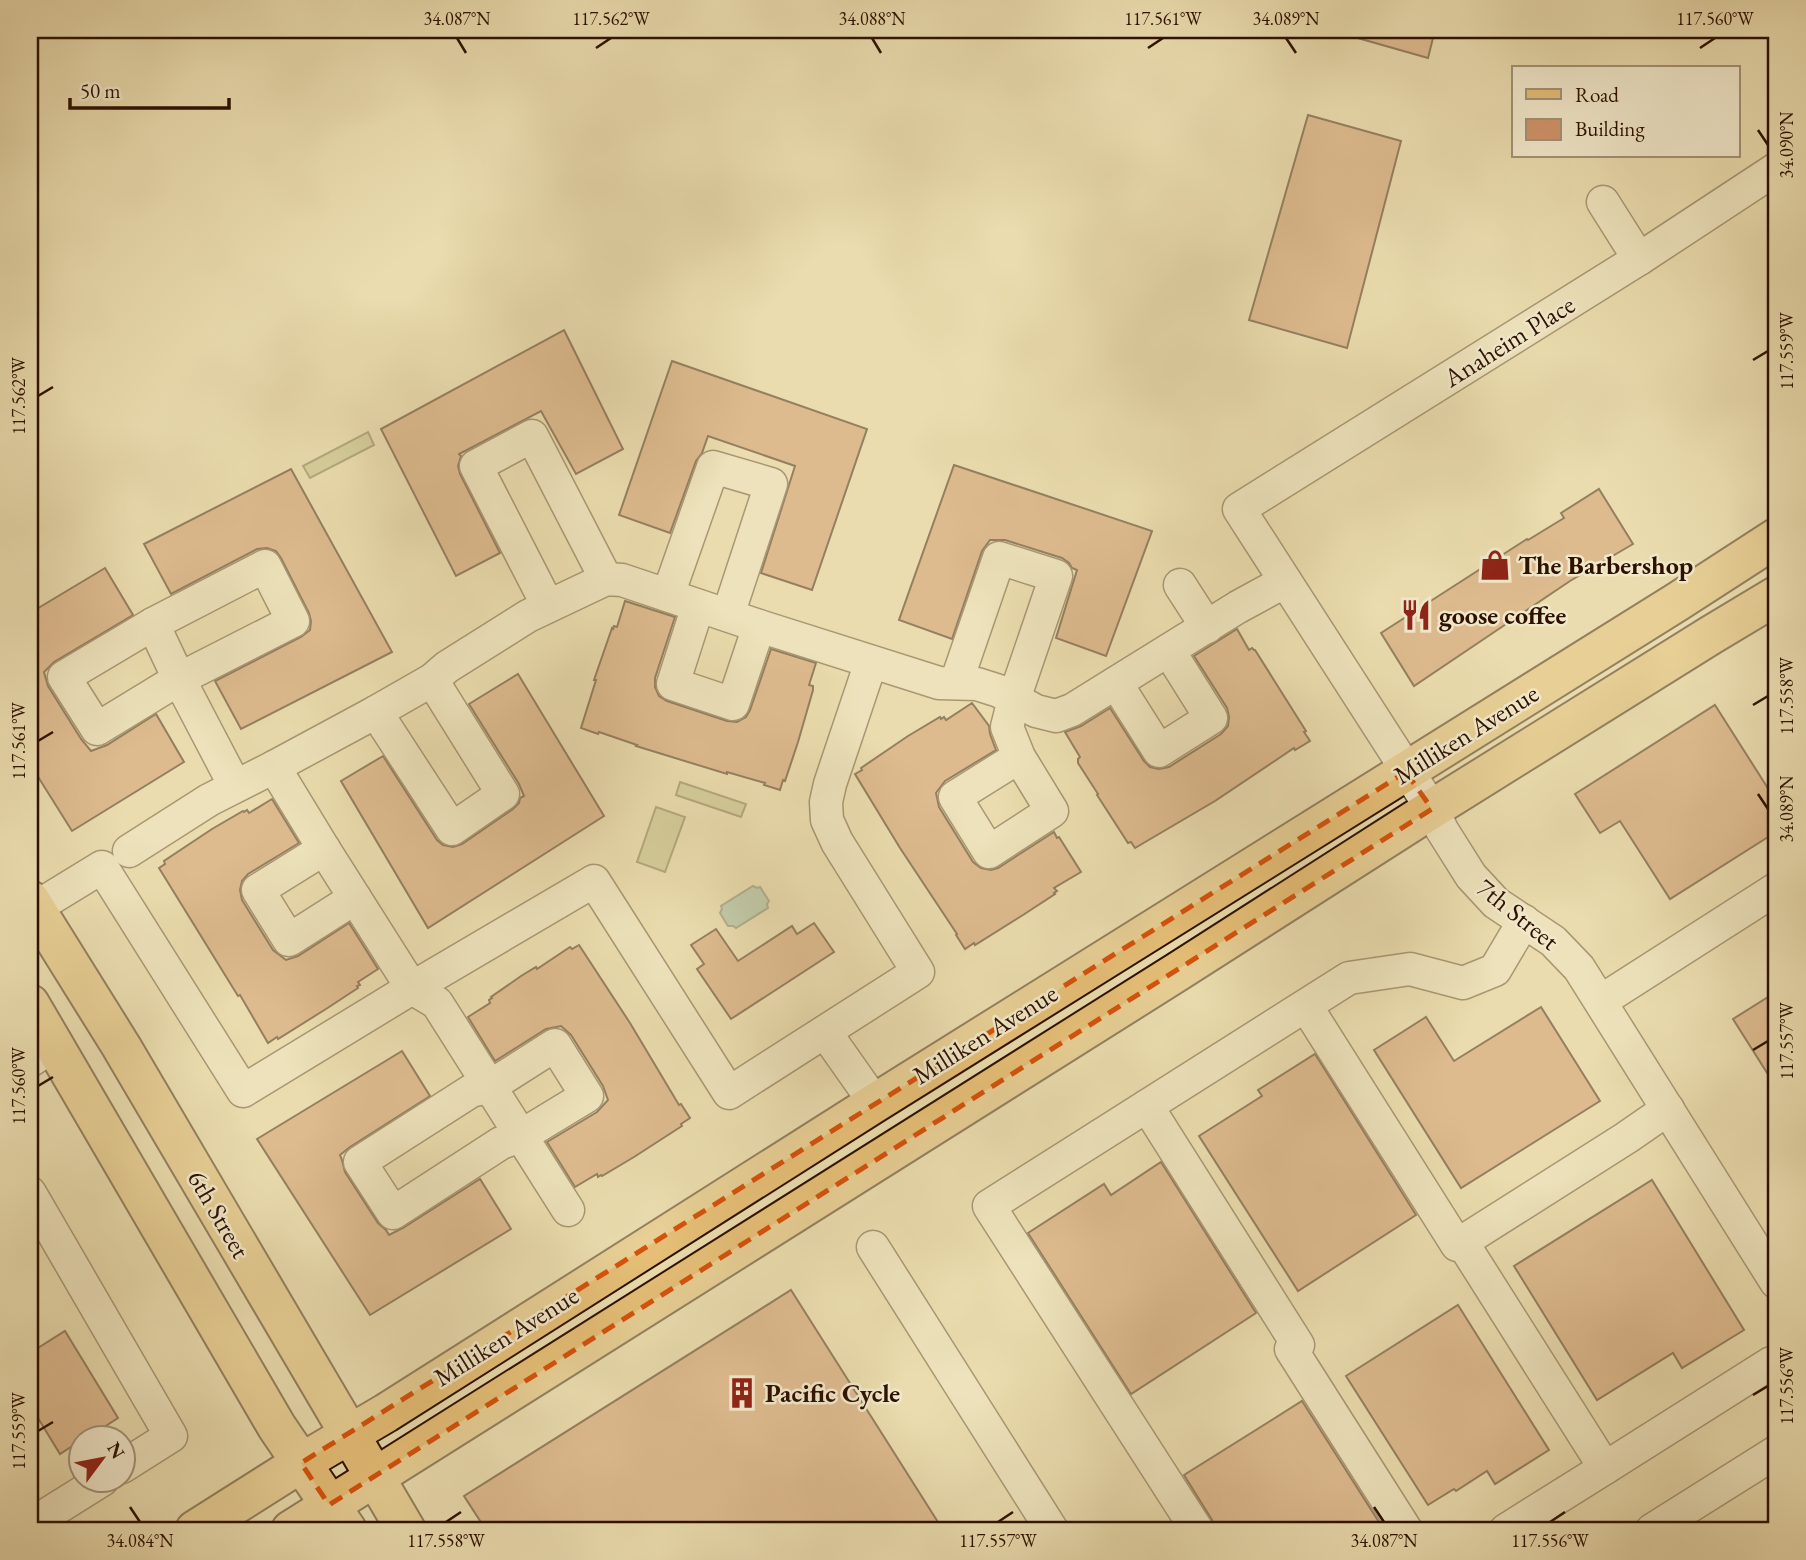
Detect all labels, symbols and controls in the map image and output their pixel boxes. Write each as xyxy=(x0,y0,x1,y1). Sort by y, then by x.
text: 34.087°N xyxy=(424,7,491,30)
text: 117.562°W xyxy=(572,7,650,30)
text: 34.088°N xyxy=(839,7,906,30)
text: 117.561°W xyxy=(1124,7,1202,30)
text: 34.089°N xyxy=(1253,7,1320,30)
text: 117.560°W xyxy=(1676,7,1754,30)
scale bar xyxy=(70,66,229,110)
legend xyxy=(1512,66,1740,158)
text: 50 m xyxy=(80,77,121,104)
text: Road xyxy=(1575,81,1619,108)
text: 34.090°N xyxy=(1775,111,1798,178)
text: Building xyxy=(1575,115,1645,142)
street label: Anaheim Place xyxy=(1436,287,1581,395)
text: 117.559°W xyxy=(1775,312,1798,390)
text: 117.562°W xyxy=(7,357,30,435)
shop icon: The Barbershop xyxy=(1478,548,1512,582)
place label: The Barbershop xyxy=(1518,548,1693,582)
restaurant icon: goose coffee xyxy=(1399,598,1433,632)
place label: goose coffee xyxy=(1439,598,1566,632)
text: 117.558°W xyxy=(1775,657,1798,735)
street label: Milliken Avenue xyxy=(1387,676,1545,792)
text: 117.561°W xyxy=(7,702,30,780)
text: 34.089°N xyxy=(1775,775,1798,842)
street label: 7th Street xyxy=(1470,870,1566,958)
street label: Milliken Avenue xyxy=(906,976,1064,1092)
text: 117.557°W xyxy=(1775,1002,1798,1080)
text: 117.560°W xyxy=(7,1047,30,1125)
street label: 6th Street xyxy=(180,1164,258,1264)
street label: Milliken Avenue xyxy=(427,1278,585,1394)
text: 117.556°W xyxy=(1775,1347,1798,1425)
building icon: Pacific Cycle xyxy=(725,1376,759,1410)
place label: Pacific Cycle xyxy=(765,1376,900,1410)
text: 117.559°W xyxy=(7,1392,30,1470)
north arrow xyxy=(66,1424,136,1494)
text: N xyxy=(101,1437,131,1464)
text: 34.084°N xyxy=(107,1529,174,1552)
text: 117.558°W xyxy=(407,1529,485,1552)
text: 117.557°W xyxy=(959,1529,1037,1552)
text: 34.087°N xyxy=(1351,1529,1418,1552)
text: 117.556°W xyxy=(1511,1529,1589,1552)

